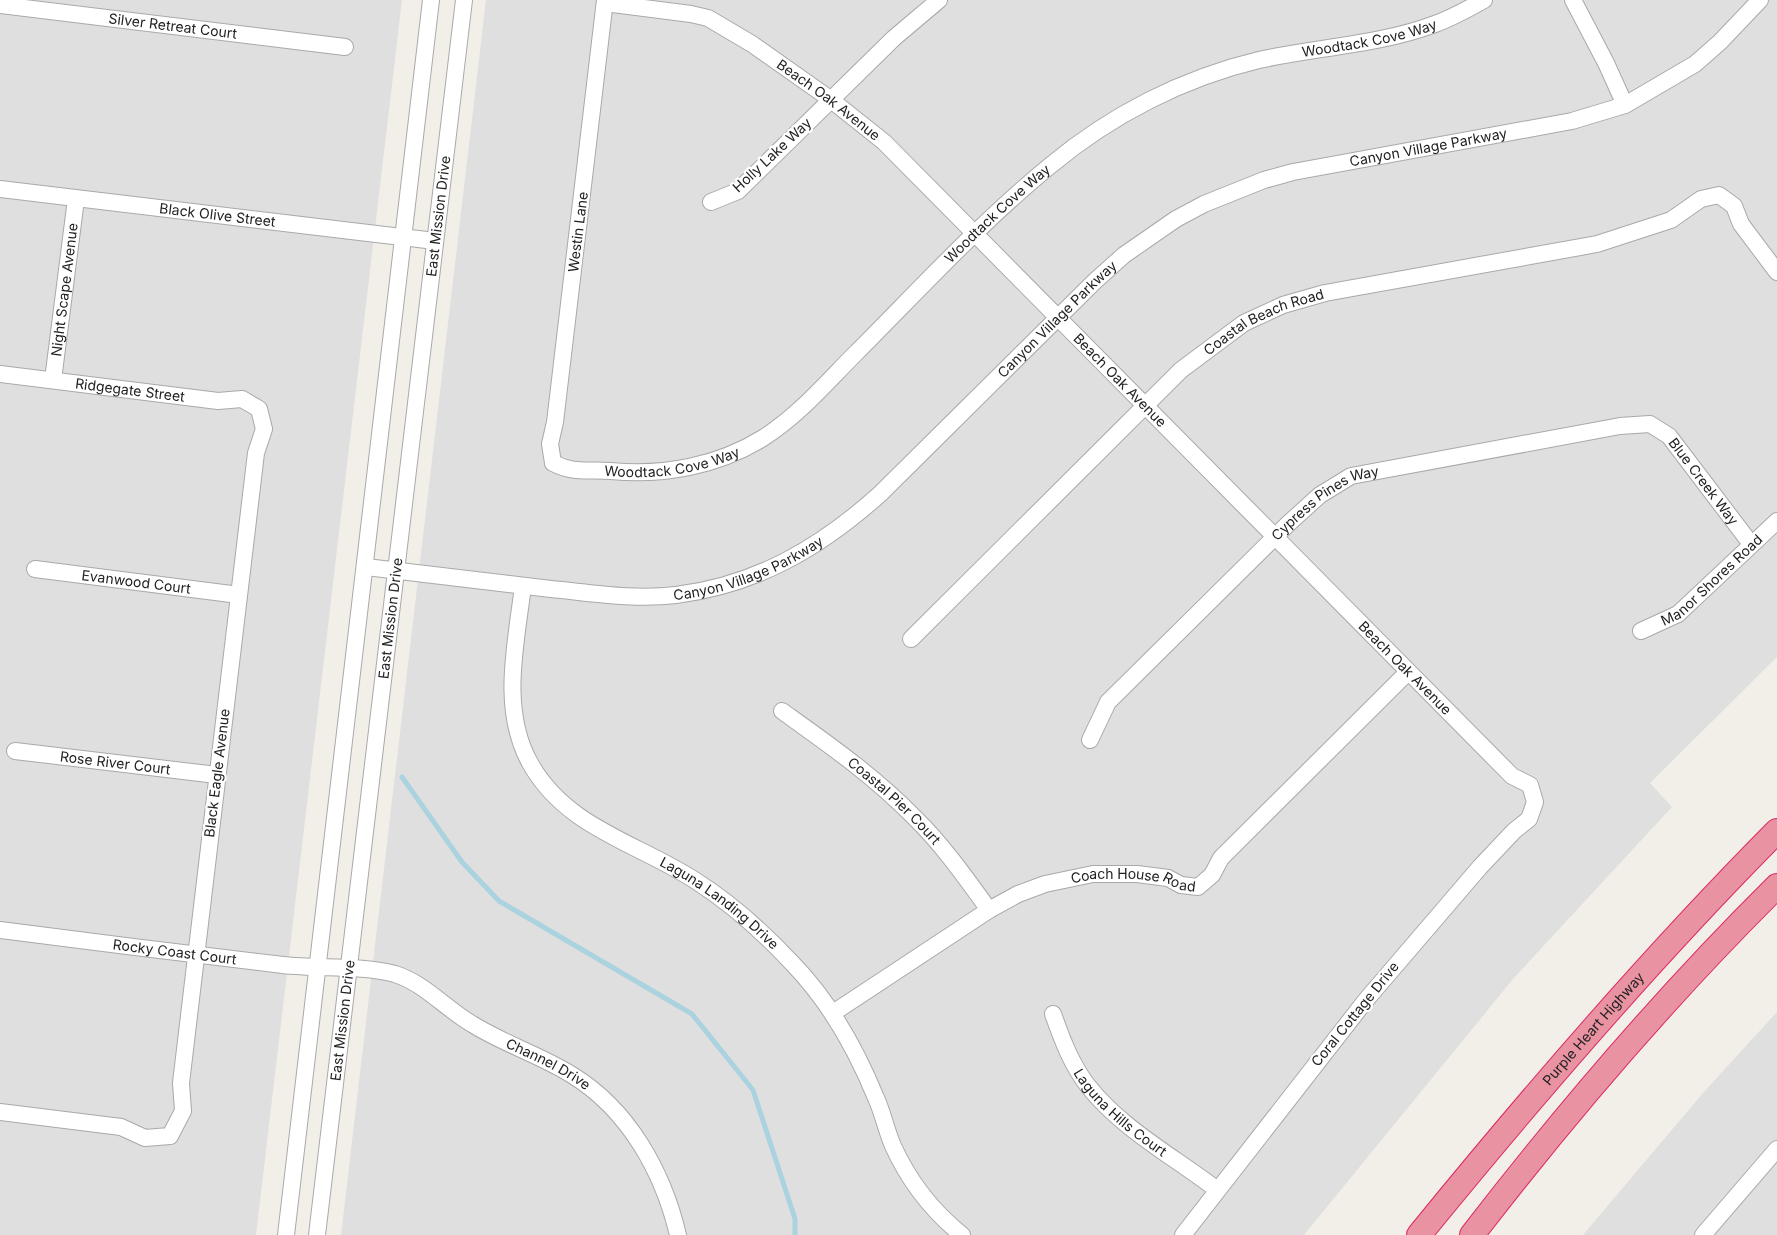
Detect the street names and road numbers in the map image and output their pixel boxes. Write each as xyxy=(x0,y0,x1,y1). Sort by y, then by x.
street label: Silver Retreat Court xyxy=(108,9,238,42)
street label: Woodtack Cove Way xyxy=(1301,15,1439,60)
street label: Beach Oak Avenue xyxy=(774,55,884,144)
street label: Holly Lake Way xyxy=(729,114,815,195)
street label: Canyon Village Parkway xyxy=(1348,124,1509,170)
street label: East Mission Drive xyxy=(422,155,453,278)
street label: Woodtack Cove Way xyxy=(941,160,1053,266)
street label: Westin Lane xyxy=(564,191,591,273)
street label: Black Olive Street xyxy=(158,199,277,230)
street label: Night Scape Avenue xyxy=(47,222,81,357)
street label: Canyon Village Parkway xyxy=(994,257,1120,381)
street label: Coastal Beach Road xyxy=(1200,285,1326,358)
street label: Beach Oak Avenue xyxy=(1070,329,1170,430)
street label: Ridgegate Street xyxy=(74,374,186,405)
street label: Blue Creek Way xyxy=(1665,434,1742,528)
street label: Woodtack Cove Way xyxy=(604,443,742,480)
street label: Cypress Pines Way xyxy=(1268,462,1380,544)
street label: Manor Shores Road xyxy=(1658,530,1765,629)
street label: Canyon Village Parkway xyxy=(672,532,826,603)
street label: East Mission Drive xyxy=(374,557,406,680)
street label: Evanwood Court xyxy=(81,566,192,597)
street label: Beach Oak Avenue xyxy=(1355,617,1455,718)
street label: Black Eagle Avenue xyxy=(200,708,233,838)
street label: Rose River Court xyxy=(59,747,172,777)
street label: Coastal Pier Court xyxy=(845,753,945,848)
street label: Laguna Landing Drive xyxy=(657,853,783,952)
street label: Coach House Road xyxy=(1069,865,1197,895)
street label: Rocky Coast Court xyxy=(112,935,238,967)
street label: Coral Cottage Drive xyxy=(1307,958,1402,1070)
street label: East Mission Drive xyxy=(326,959,358,1082)
street label: Purple Heart Highway xyxy=(1539,968,1647,1089)
street label: Channel Drive xyxy=(503,1034,594,1093)
street label: Laguna Hills Court xyxy=(1070,1065,1171,1160)

